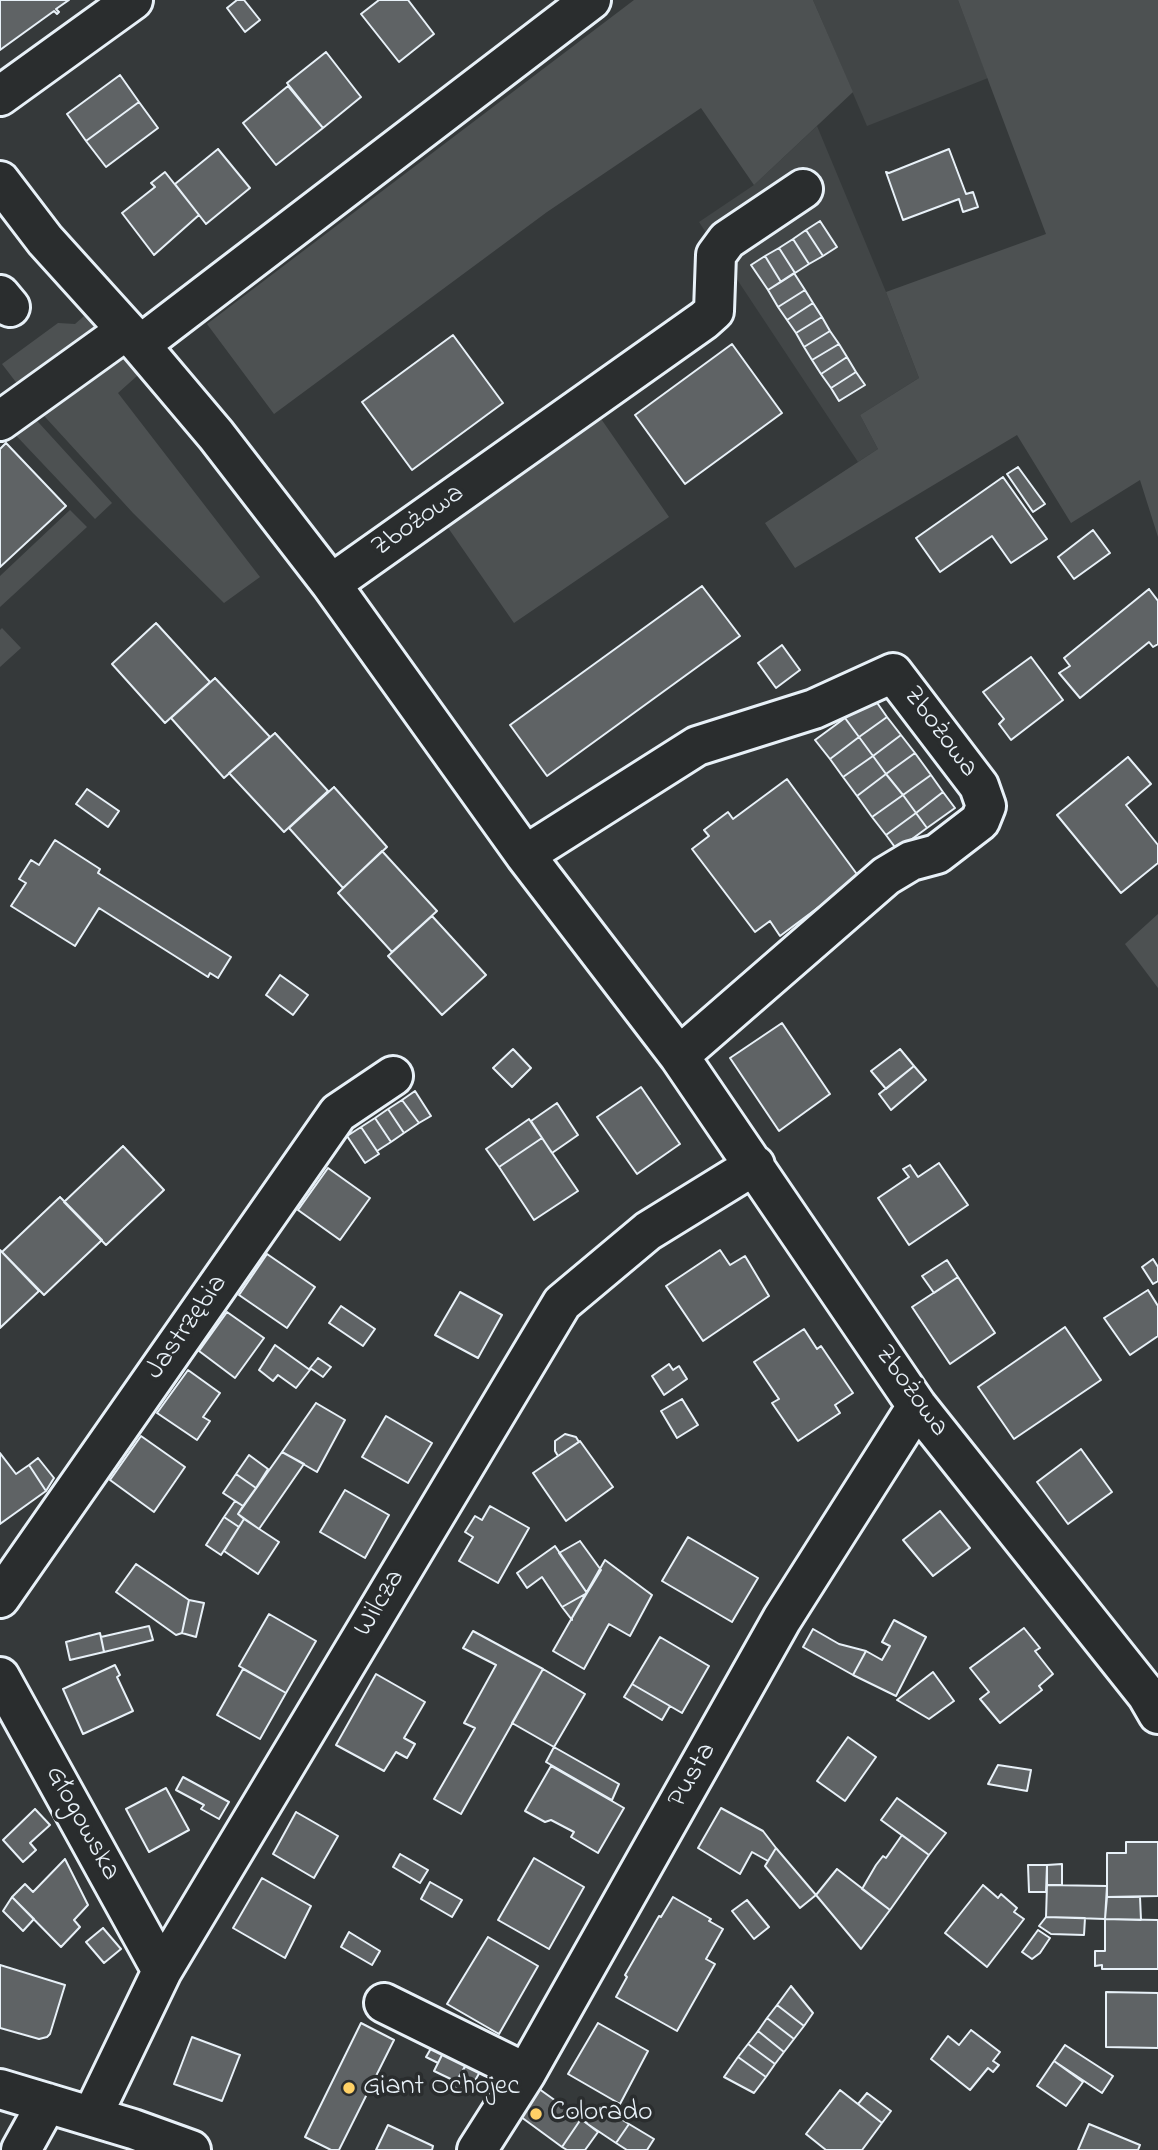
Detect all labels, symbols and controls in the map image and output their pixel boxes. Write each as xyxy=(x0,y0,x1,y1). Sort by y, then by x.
street label: Zbożowa xyxy=(366,478,472,566)
street label: Zbożowa xyxy=(894,681,984,785)
street label: Jastrzębia xyxy=(140,1269,236,1387)
street label: Zbożowa xyxy=(866,1340,954,1444)
street label: Wilcza xyxy=(348,1564,414,1644)
street label: Pusta xyxy=(663,1738,725,1814)
street label: Głogowska xyxy=(36,1761,126,1887)
place label: Giant Ochojec xyxy=(363,2071,520,2105)
marker: Giant Ochojec xyxy=(341,2080,357,2096)
place label: Colorado xyxy=(550,2097,652,2131)
marker: Colorado xyxy=(528,2106,544,2122)

